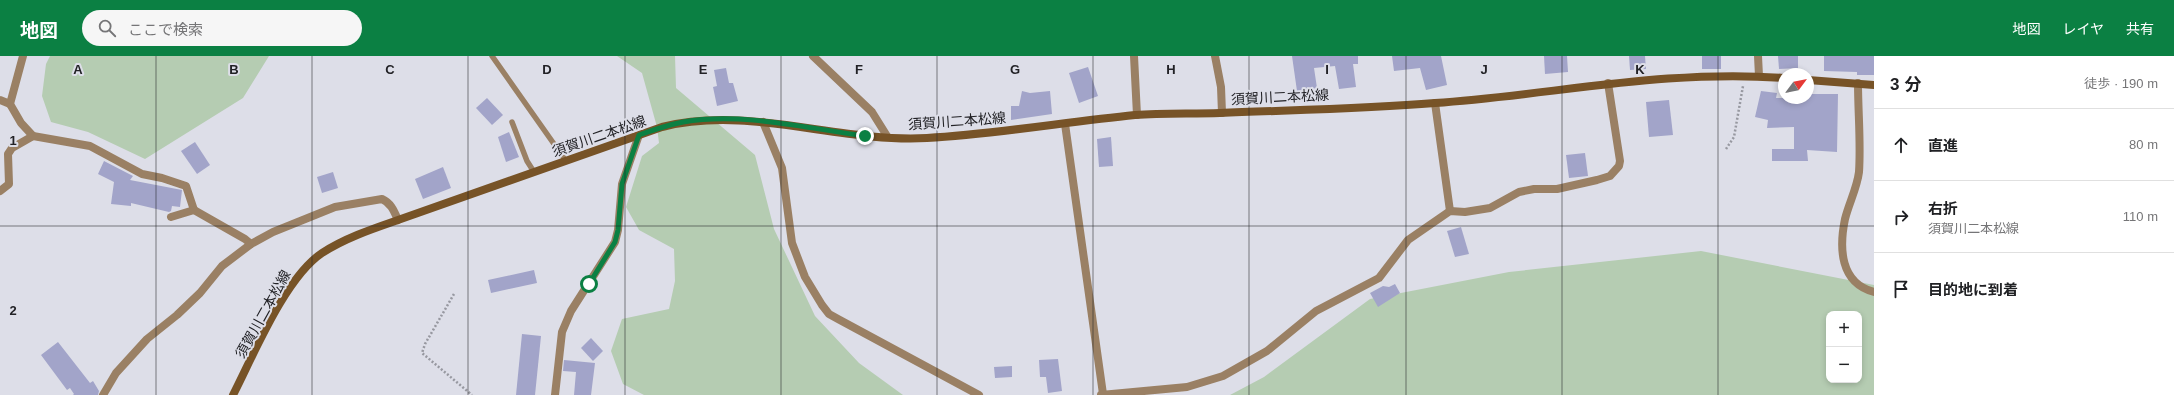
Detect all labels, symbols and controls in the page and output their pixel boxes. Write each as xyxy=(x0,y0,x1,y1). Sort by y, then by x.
search box xyxy=(82,10,362,46)
icon: search xyxy=(96,17,118,39)
text: 地図 xyxy=(20,20,58,41)
text: ここで検索 xyxy=(128,21,203,38)
text: 地図 xyxy=(2012,21,2040,37)
text: レイヤ xyxy=(2062,21,2104,37)
text: 共有 xyxy=(2126,21,2154,37)
text: A xyxy=(73,62,83,77)
text: B xyxy=(229,62,239,77)
text: C xyxy=(385,62,395,77)
text: D xyxy=(542,62,552,77)
text: E xyxy=(699,62,708,77)
text: F xyxy=(855,62,863,77)
text: G xyxy=(1010,62,1020,77)
text: H xyxy=(1166,62,1176,77)
text: I xyxy=(1325,62,1329,77)
text: J xyxy=(1480,62,1488,77)
text: K xyxy=(1635,62,1645,77)
north arrow xyxy=(1778,68,1814,104)
text: 3 分 xyxy=(1890,75,1921,94)
text: 徒歩 · 190 m xyxy=(2084,76,2158,91)
street label: 須賀川二本松線 xyxy=(1231,86,1329,108)
street label: 須賀川二本松線 xyxy=(908,110,1006,132)
street label: 須賀川二本松線 xyxy=(550,112,648,160)
route end xyxy=(856,127,874,145)
text: 1 xyxy=(9,133,17,148)
icon: ahead xyxy=(1890,134,1912,156)
text: 直進 xyxy=(1928,137,1958,154)
text: 80 m xyxy=(2129,137,2158,152)
text: 右折 xyxy=(1928,200,1958,217)
icon: right xyxy=(1890,206,1912,228)
text: 110 m xyxy=(2123,209,2158,224)
text: 須賀川二本松線 xyxy=(1928,221,2019,236)
street label: 須賀川二本松線 xyxy=(232,267,294,361)
route start xyxy=(580,275,598,293)
icon: arrive xyxy=(1890,278,1912,300)
text: 目的地に到着 xyxy=(1928,281,2018,298)
text: 2 xyxy=(9,303,17,318)
map controls xyxy=(1826,311,1862,383)
button: + xyxy=(1826,311,1862,347)
button: − xyxy=(1826,347,1862,383)

